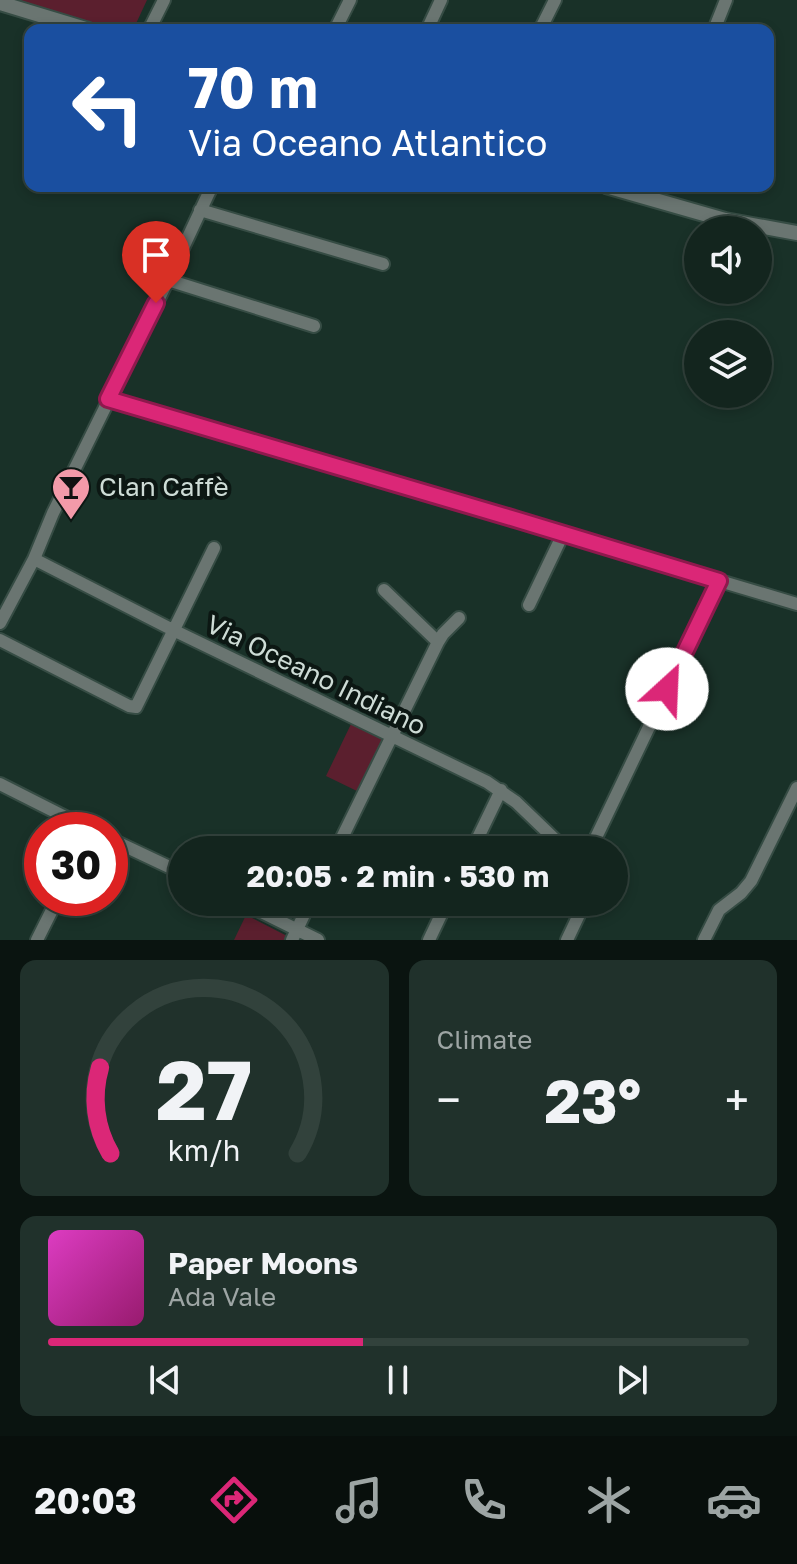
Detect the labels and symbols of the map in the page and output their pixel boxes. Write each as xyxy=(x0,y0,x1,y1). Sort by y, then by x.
pin xyxy=(122,221,190,303)
bar icon: Clan Caffè xyxy=(50,466,92,521)
place label: Clan Caffè xyxy=(99,471,229,502)
street label: Via Oceano Indiano xyxy=(201,608,431,741)
position arrow xyxy=(625,647,709,731)
speed limit sign: 30 xyxy=(24,812,128,916)

